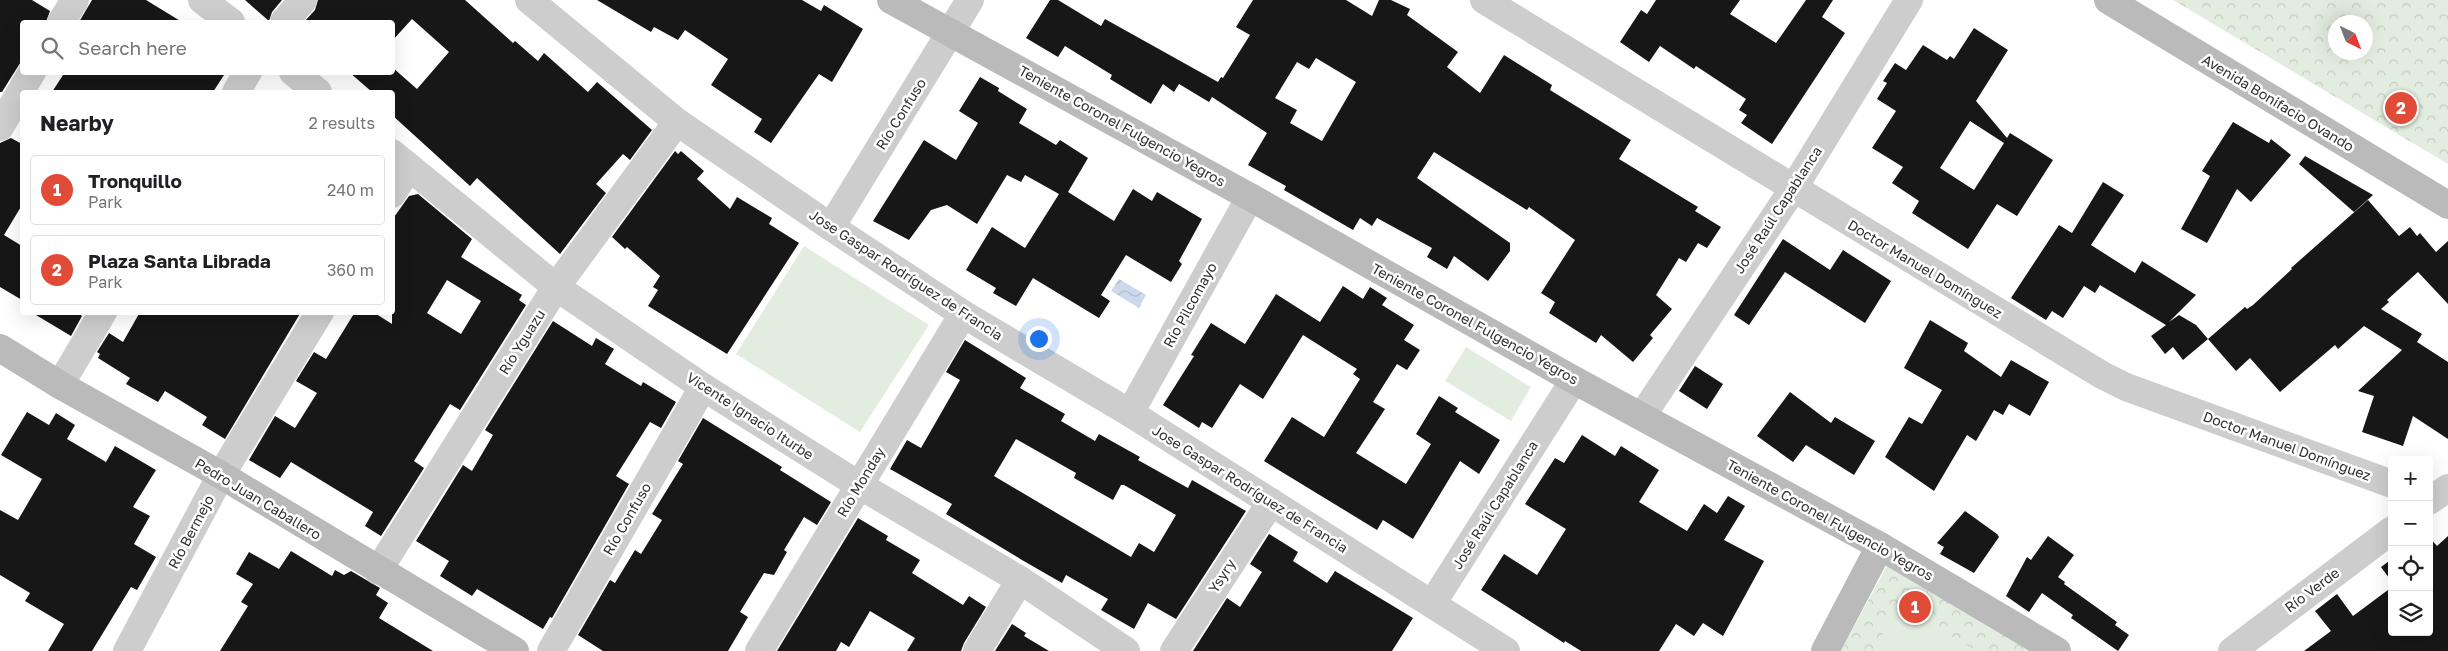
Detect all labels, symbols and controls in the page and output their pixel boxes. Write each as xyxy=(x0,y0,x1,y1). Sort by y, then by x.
north arrow xyxy=(2328,15,2373,60)
search box xyxy=(20,20,395,75)
icon: search xyxy=(38,34,66,62)
text: Search here xyxy=(78,36,187,59)
street label: Avenida Bonifacio Ovando xyxy=(2199,50,2357,155)
street label: Teniente Coronel Fulgencio Yegros xyxy=(1016,62,1228,190)
street label: Río Confuso xyxy=(872,75,929,153)
pin: 2 xyxy=(2385,89,2417,127)
text: Nearby xyxy=(40,110,114,136)
text: 2 results xyxy=(309,113,375,133)
street label: José Raúl Capablanca xyxy=(1730,143,1825,276)
text: Tronquillo xyxy=(88,169,182,192)
text: 1 xyxy=(53,180,61,200)
text: 240 m xyxy=(327,180,374,200)
text: Park xyxy=(88,192,123,212)
street label: Jose Gaspar Rodríguez de Francia xyxy=(806,206,1006,344)
street label: Doctor Manuel Domínguez xyxy=(1845,216,2006,321)
text: Plaza Santa Librada xyxy=(88,249,271,272)
street label: Río Pilcomayo xyxy=(1159,259,1220,350)
text: 2 xyxy=(52,260,62,280)
text: 360 m xyxy=(327,260,374,280)
street label: Teniente Coronel Fulgencio Yegros xyxy=(1369,260,1581,388)
text: Park xyxy=(88,272,123,292)
street label: Río Yguazu xyxy=(495,306,548,377)
your location xyxy=(1026,326,1052,352)
street label: Vicente Ignacio Iturbe xyxy=(684,368,817,463)
street label: Doctor Manuel Domínguez xyxy=(2201,407,2373,484)
street label: Jose Gaspar Rodríguez de Francia xyxy=(1149,421,1351,556)
street label: José Raúl Capablanca xyxy=(1448,437,1541,572)
street label: Río Monday xyxy=(833,444,888,520)
street label: Pedro Juan Caballero xyxy=(192,454,324,543)
street label: Teniente Coronel Fulgencio Yegros xyxy=(1724,456,1936,584)
map controls xyxy=(2388,456,2433,636)
button: + xyxy=(2388,456,2433,501)
street label: Río Confuso xyxy=(599,479,654,558)
street label: Río Bermejo xyxy=(164,492,217,571)
button: − xyxy=(2388,501,2433,546)
button: locate xyxy=(2388,546,2433,591)
street label: Ysyry xyxy=(1204,555,1239,596)
street label: Río Verde xyxy=(2281,564,2342,616)
pin: 1 xyxy=(1899,588,1931,626)
button: layers xyxy=(2388,591,2433,636)

